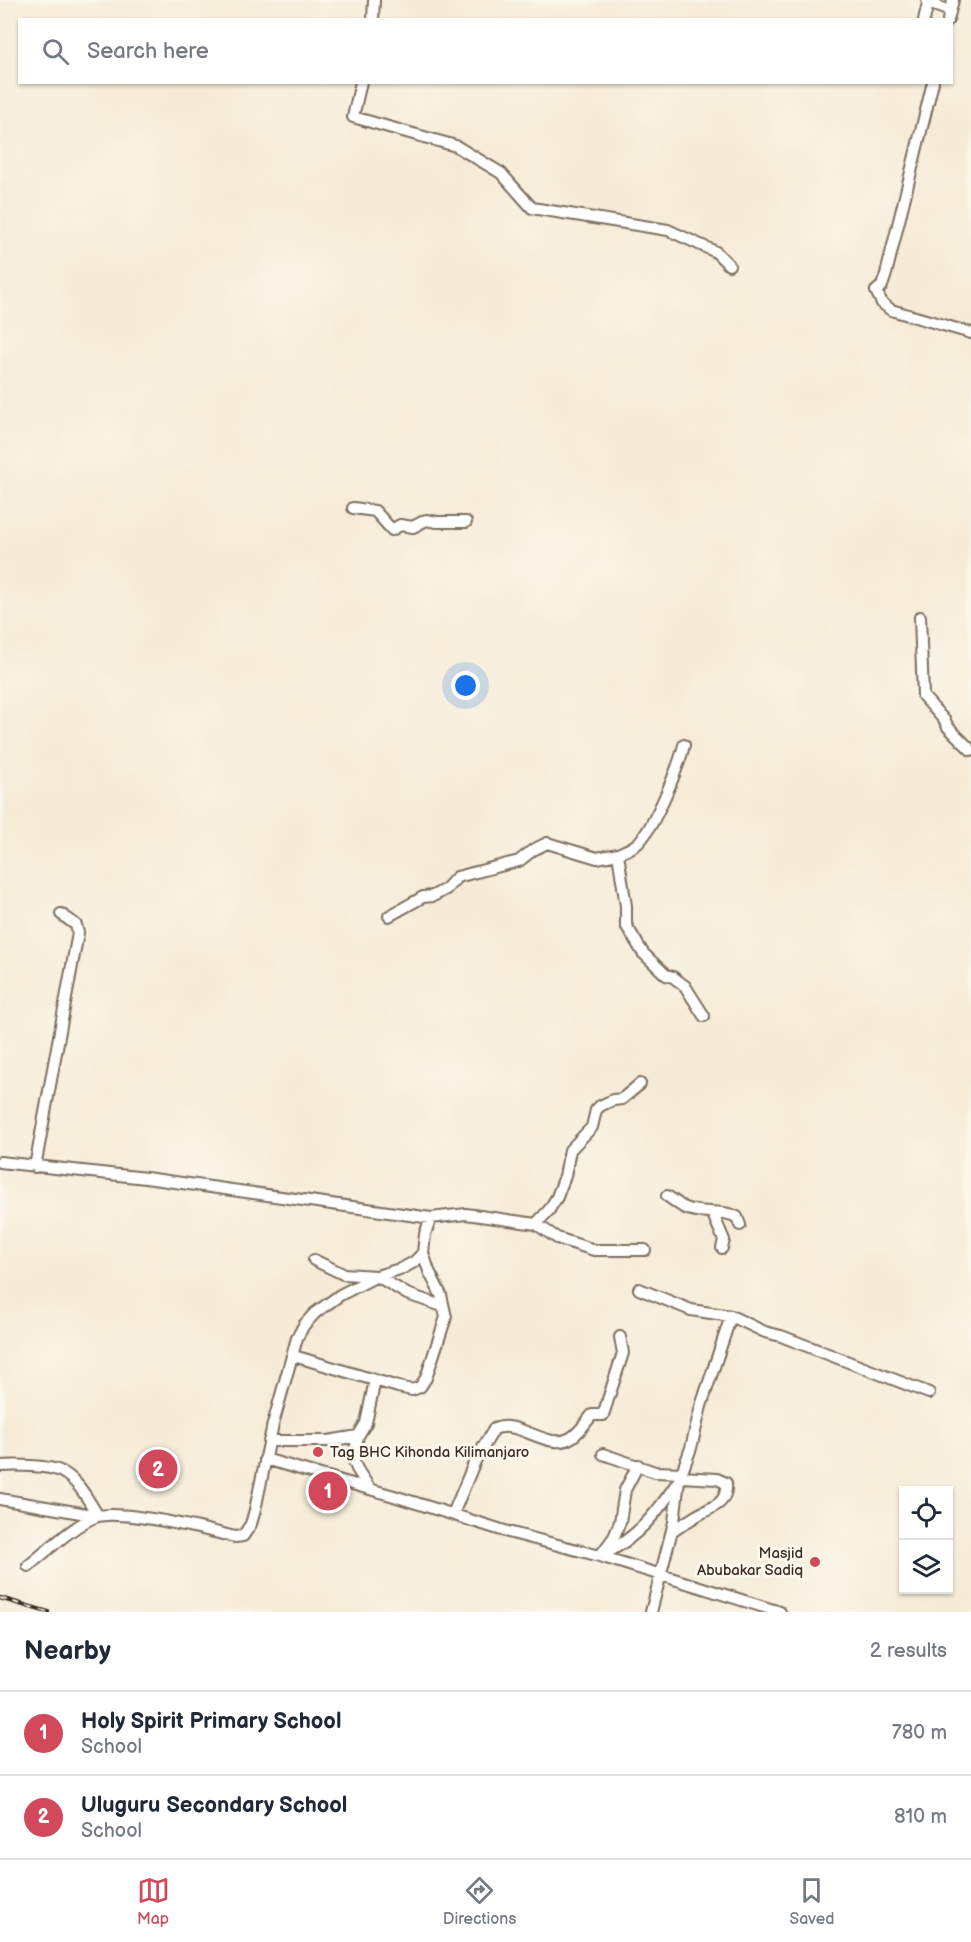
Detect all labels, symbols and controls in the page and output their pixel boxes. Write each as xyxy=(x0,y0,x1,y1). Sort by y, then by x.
search box xyxy=(18,18,953,84)
icon: search xyxy=(39,35,72,68)
text: Search here xyxy=(87,38,209,65)
your location xyxy=(451,671,480,700)
place label: Tag BHC Kihonda Kilimanjaro xyxy=(330,1443,529,1462)
marker: Tag BHC Kihonda Kilimanjaro xyxy=(311,1445,325,1459)
pin: 2 xyxy=(138,1446,178,1492)
pin: 1 xyxy=(308,1468,348,1514)
map controls xyxy=(899,1486,953,1594)
button: locate xyxy=(899,1486,953,1540)
button: layers xyxy=(899,1540,953,1594)
place label: Masjid Abubakar Sadiq xyxy=(697,1544,803,1580)
marker: Masjid Abubakar Sadiq xyxy=(808,1555,822,1569)
text: Nearby xyxy=(24,1636,111,1667)
text: 2 results xyxy=(870,1639,947,1663)
text: Holy Spirit Primary School xyxy=(81,1708,341,1735)
text: 1 xyxy=(39,1721,48,1745)
text: 780 m xyxy=(892,1721,947,1745)
text: School xyxy=(81,1735,142,1759)
text: Uluguru Secondary School xyxy=(81,1792,347,1819)
text: 2 xyxy=(38,1805,49,1829)
text: 810 m xyxy=(894,1805,947,1829)
text: School xyxy=(81,1819,142,1843)
tab: Map xyxy=(137,1874,170,1929)
tab: Directions xyxy=(443,1874,516,1929)
tab: Saved xyxy=(789,1874,834,1929)

